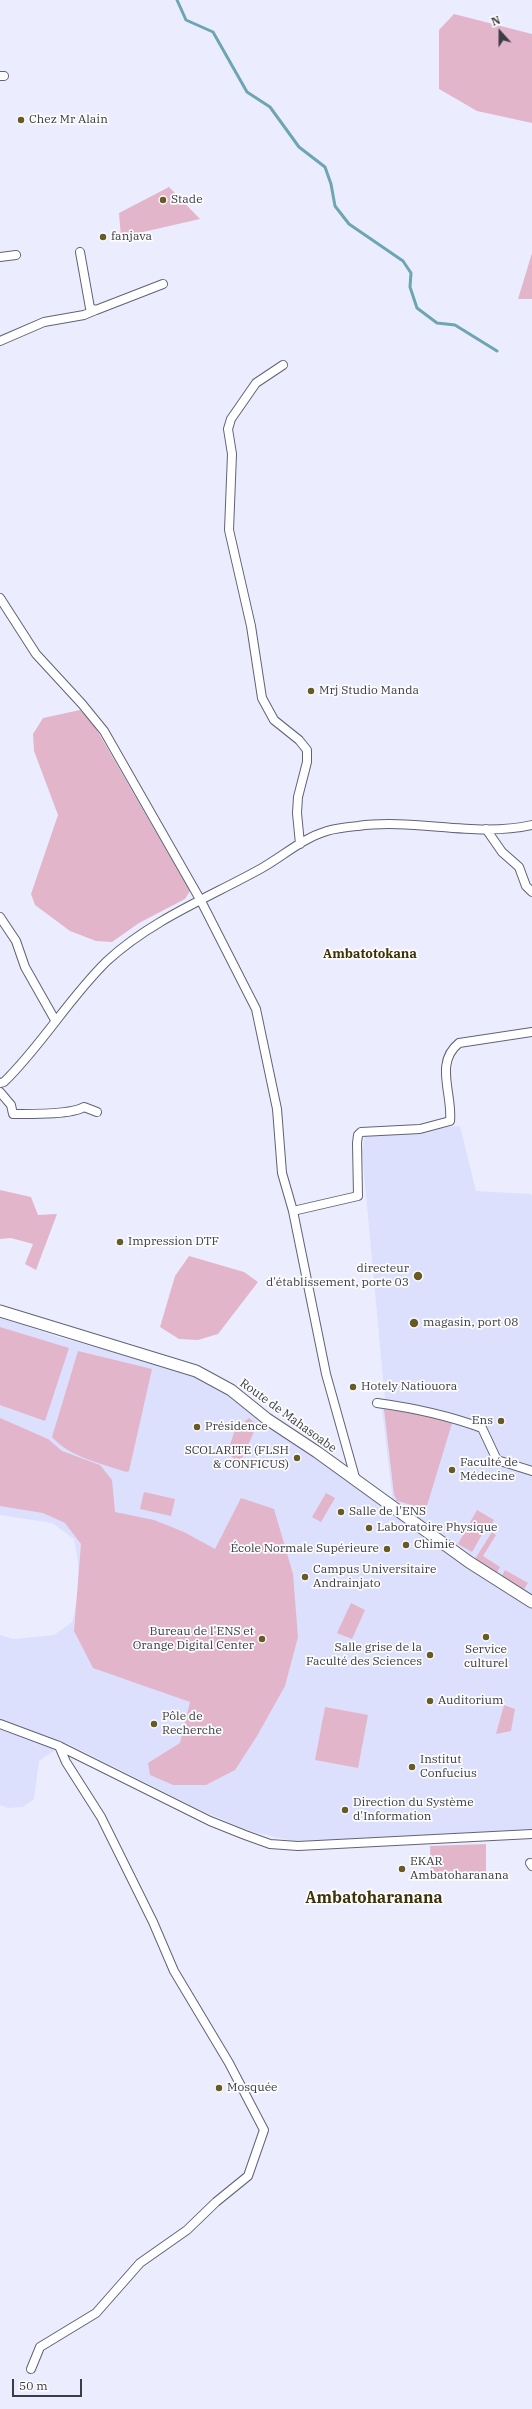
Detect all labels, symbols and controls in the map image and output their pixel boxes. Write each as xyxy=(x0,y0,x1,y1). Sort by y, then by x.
north arrow xyxy=(480,12,520,52)
text: N xyxy=(489,13,502,29)
place label: Chez Mr Alain xyxy=(29,113,108,127)
marker: Chez Mr Alain xyxy=(16,115,26,125)
place label: Stade xyxy=(171,193,203,207)
marker: Stade xyxy=(158,195,168,205)
place label: fanjava xyxy=(111,230,152,244)
marker: fanjava xyxy=(98,232,108,242)
place label: Mrj Studio Manda xyxy=(319,684,419,698)
marker: Mrj Studio Manda xyxy=(306,686,316,696)
district label: Ambatotokana xyxy=(323,946,417,962)
place label: Impression DTF xyxy=(128,1235,219,1249)
marker: Impression DTF xyxy=(115,1237,125,1247)
place label: directeur d'établissement, porte 03 xyxy=(266,1262,409,1290)
marker: directeur d'établissement, porte 03 xyxy=(412,1270,424,1282)
place label: magasin, port 08 xyxy=(423,1316,518,1330)
marker: magasin, port 08 xyxy=(408,1317,420,1329)
street label: Route de Mahasoabe xyxy=(237,1376,339,1456)
place label: Hotely Natiouora xyxy=(361,1380,457,1394)
marker: Hotely Natiouora xyxy=(348,1382,358,1392)
place label: Ens xyxy=(472,1414,493,1428)
marker: Ens xyxy=(496,1416,506,1426)
place label: Présidence xyxy=(205,1420,268,1434)
marker: Présidence xyxy=(192,1422,202,1432)
place label: SCOLARITE (FLSH & CONFICUS) xyxy=(185,1444,289,1472)
marker: SCOLARITE (FLSH & CONFICUS) xyxy=(292,1453,302,1463)
place label: Faculté de Médecine xyxy=(460,1456,518,1484)
marker: Faculté de Médecine xyxy=(447,1465,457,1475)
place label: Salle de l'ENS xyxy=(349,1505,426,1519)
marker: Salle de l'ENS xyxy=(336,1507,346,1517)
place label: Laboratoire Physique xyxy=(377,1521,498,1535)
marker: Laboratoire Physique xyxy=(364,1523,374,1533)
place label: Chimie xyxy=(414,1538,455,1552)
marker: Chimie xyxy=(401,1540,411,1550)
place label: École Normale Supérieure xyxy=(231,1542,379,1556)
marker: École Normale Supérieure xyxy=(382,1544,392,1554)
place label: Campus Universitaire Andrainjato xyxy=(313,1563,436,1591)
marker: Campus Universitaire Andrainjato xyxy=(300,1572,310,1582)
place label: Bureau de l'ENS et Orange Digital Center xyxy=(133,1625,254,1653)
marker: Service culturel xyxy=(481,1632,491,1642)
marker: Bureau de l'ENS et Orange Digital Center xyxy=(257,1634,267,1644)
place label: Salle grise de la Faculté des Sciences xyxy=(306,1641,422,1669)
place label: Service culturel xyxy=(464,1643,508,1671)
marker: Salle grise de la Faculté des Sciences xyxy=(425,1650,435,1660)
place label: Auditorium xyxy=(438,1694,503,1708)
marker: Auditorium xyxy=(425,1696,435,1706)
place label: Pôle de Recherche xyxy=(162,1710,222,1738)
marker: Pôle de Recherche xyxy=(149,1719,159,1729)
place label: Institut Confucius xyxy=(420,1753,477,1781)
marker: Institut Confucius xyxy=(407,1762,417,1772)
place label: Direction du Système d'Information xyxy=(353,1796,474,1824)
marker: Direction du Système d'Information xyxy=(340,1805,350,1815)
place label: EKAR Ambatoharanana xyxy=(410,1855,509,1883)
marker: EKAR Ambatoharanana xyxy=(397,1864,407,1874)
district label: Ambatoharanana xyxy=(305,1888,443,1908)
place label: Mosquée xyxy=(227,2081,278,2095)
marker: Mosquée xyxy=(214,2083,224,2093)
scale bar xyxy=(14,2371,84,2397)
text: 50 m xyxy=(19,2378,48,2393)

